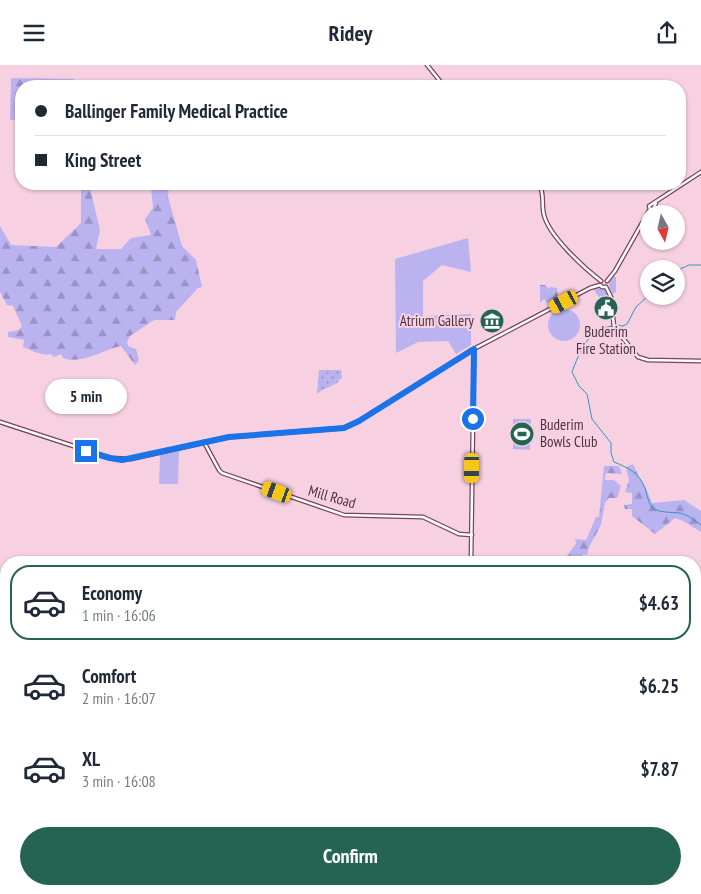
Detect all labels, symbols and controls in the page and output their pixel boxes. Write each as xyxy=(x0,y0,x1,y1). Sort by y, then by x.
icon: menu xyxy=(20,19,48,47)
text: Ridey xyxy=(329,19,372,47)
icon: share xyxy=(653,19,681,47)
text: Ballinger Family Medical Practice xyxy=(65,99,288,123)
text: King Street xyxy=(65,148,141,172)
north arrow xyxy=(640,205,685,250)
map controls xyxy=(640,205,685,305)
button: layers xyxy=(640,260,685,305)
car xyxy=(547,288,580,316)
public building icon: Buderim Fire Station xyxy=(593,295,619,321)
museum icon: Atrium Gallery xyxy=(479,308,505,334)
place label: Atrium Gallery xyxy=(400,311,474,330)
place label: Buderim Fire Station xyxy=(576,322,636,358)
callout: 5 min xyxy=(45,379,127,413)
text: 5 min xyxy=(70,386,102,406)
route start xyxy=(462,408,484,430)
place label: Buderim Bowls Club xyxy=(540,415,597,451)
sports icon: Buderim Bowls Club xyxy=(509,421,535,447)
route end xyxy=(75,440,97,462)
car xyxy=(464,453,479,483)
car xyxy=(260,480,293,504)
street label: Mill Road xyxy=(306,481,358,512)
icon: car xyxy=(22,580,67,625)
text: Economy xyxy=(82,581,142,605)
text: $4.63 xyxy=(639,591,679,615)
text: 1 min · 16:06 xyxy=(82,605,156,625)
icon: car xyxy=(22,663,67,708)
text: Comfort xyxy=(82,664,136,688)
text: $6.25 xyxy=(639,674,679,698)
text: 2 min · 16:07 xyxy=(82,688,156,708)
icon: car xyxy=(22,746,67,791)
text: XL xyxy=(82,747,100,771)
text: $7.87 xyxy=(641,757,679,781)
text: 3 min · 16:08 xyxy=(82,771,156,791)
button: Confirm xyxy=(20,827,681,885)

